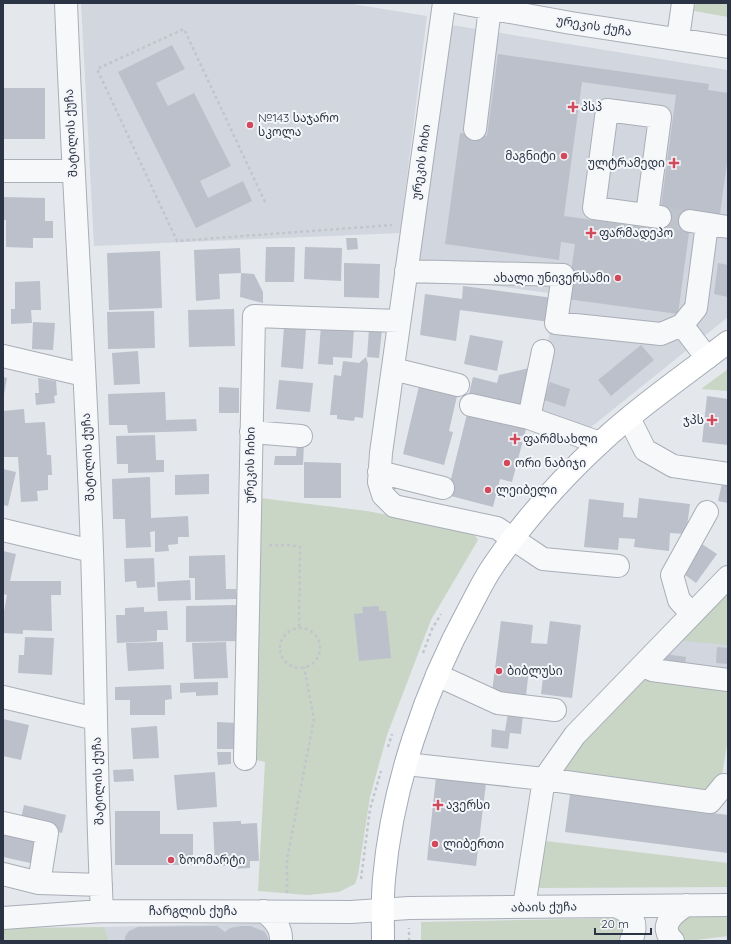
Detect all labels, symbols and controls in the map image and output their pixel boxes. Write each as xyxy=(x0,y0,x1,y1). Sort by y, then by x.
street label: ურეკის ქუჩა xyxy=(555,12,633,39)
street label: შატილის ქუჩა xyxy=(61,88,81,178)
place label: პსპ xyxy=(581,99,602,114)
marker: პსპ xyxy=(568,102,578,112)
place label: №143 საჯარო სკოლა xyxy=(258,110,339,140)
marker: №143 საჯარო სკოლა xyxy=(245,120,255,130)
street label: ურეკის ჩიხი xyxy=(408,123,433,201)
place label: მაგნიტი xyxy=(505,148,556,163)
marker: მაგნიტი xyxy=(559,151,569,161)
place label: ულტრამედი xyxy=(588,155,665,171)
marker: ულტრამედი xyxy=(668,157,680,169)
place label: ფარმადეპო xyxy=(599,225,673,241)
marker: ფარმადეპო xyxy=(586,228,596,238)
place label: ახალი უნივერსამი xyxy=(494,270,610,286)
marker: ახალი უნივერსამი xyxy=(613,273,623,283)
street label: შატილის ქუჩა xyxy=(78,412,98,502)
place label: ჯპს xyxy=(683,412,704,427)
marker: ჯპს xyxy=(707,415,717,425)
street label: ურეკის ჩიხი xyxy=(241,427,258,503)
place label: ფარმსახლი xyxy=(523,431,598,447)
marker: ფარმსახლი xyxy=(510,434,520,444)
place label: ორი ნაბიჯი xyxy=(515,455,586,470)
marker: ორი ნაბიჯი xyxy=(502,458,512,468)
place label: ლეიბელი xyxy=(496,482,557,498)
marker: ლეიბელი xyxy=(483,485,493,495)
place label: ბიბლუსი xyxy=(507,663,563,679)
marker: ბიბლუსი xyxy=(494,666,504,676)
street label: შატილის ქუჩა xyxy=(88,737,108,825)
place label: ავერსი xyxy=(446,797,490,812)
marker: ავერსი xyxy=(433,800,443,810)
place label: ლიბერთი xyxy=(443,836,504,852)
marker: ლიბერთი xyxy=(430,839,440,849)
place label: ზოომარტი xyxy=(179,852,245,867)
marker: ზოომარტი xyxy=(166,855,176,865)
street label: აბაის ქუჩა xyxy=(511,898,577,915)
street label: ჩარგლის ქუჩა xyxy=(149,903,237,919)
scale bar xyxy=(595,910,651,936)
text: 20 m xyxy=(601,916,629,931)

